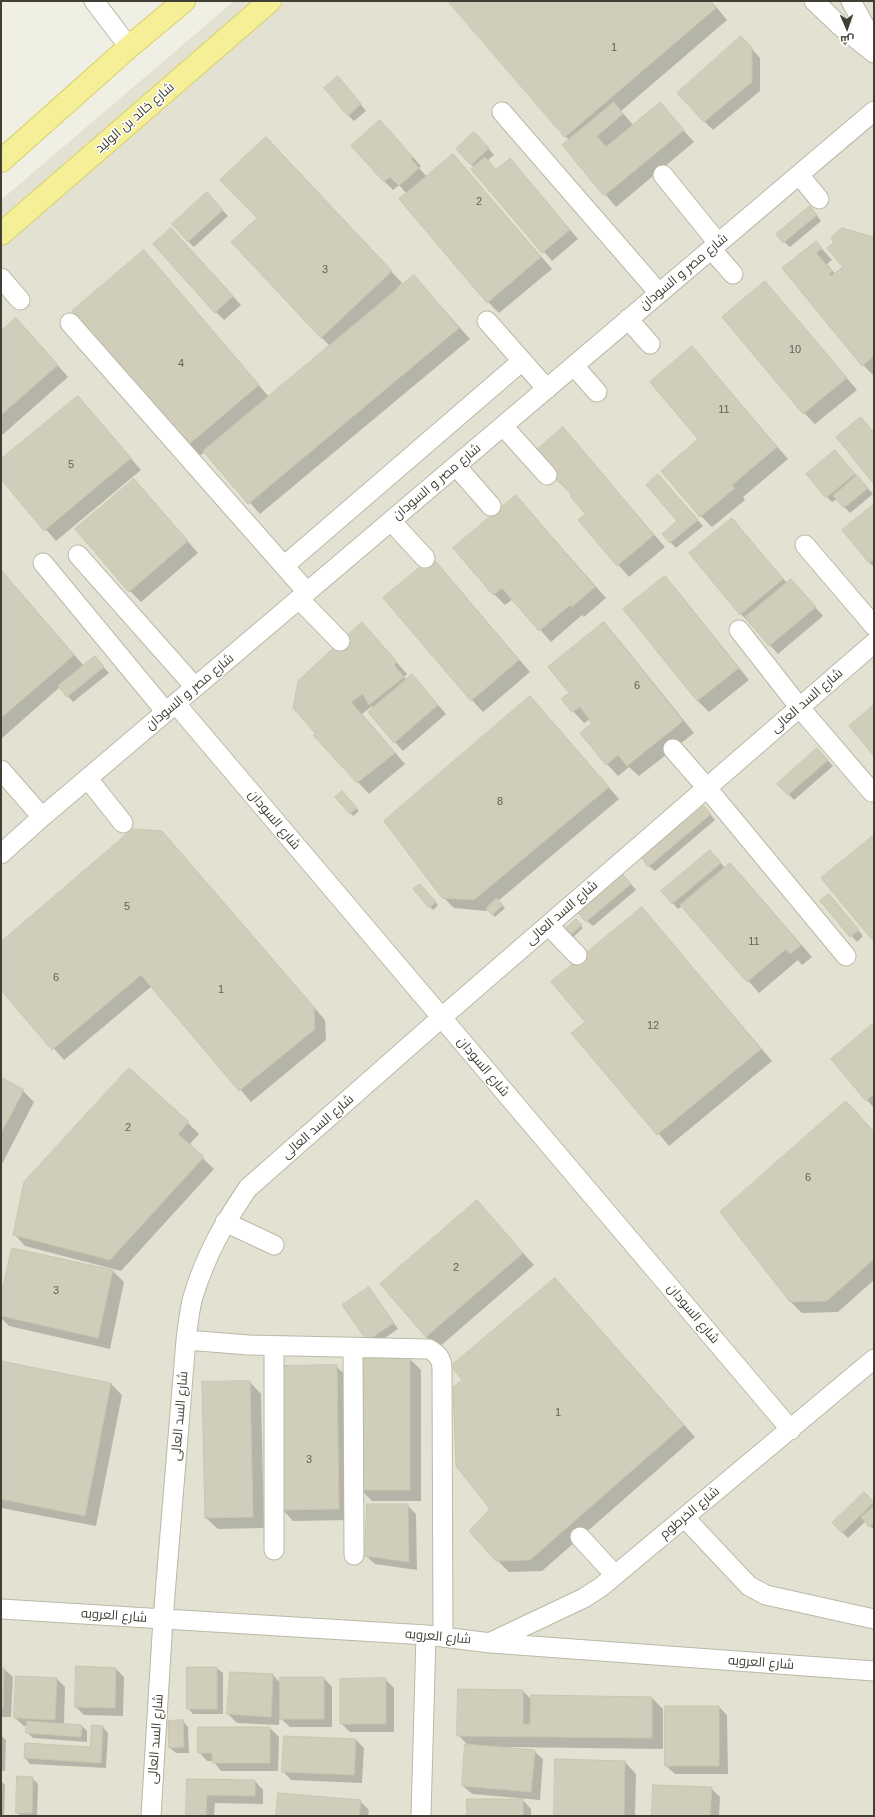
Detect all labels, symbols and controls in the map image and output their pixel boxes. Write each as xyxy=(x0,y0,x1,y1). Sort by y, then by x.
north arrow xyxy=(827,8,867,48)
text: ش xyxy=(840,34,855,46)
house number: 1 xyxy=(611,41,617,55)
street label: شارع خالد بن الوليد xyxy=(92,80,178,156)
house number: 2 xyxy=(476,195,482,209)
street label: شارع مصر و السودان xyxy=(637,231,731,313)
house number: 3 xyxy=(322,263,328,277)
house number: 10 xyxy=(789,343,801,357)
house number: 4 xyxy=(178,357,184,371)
house number: 11 xyxy=(718,403,730,417)
street label: شارع مصر و السودان xyxy=(390,441,484,523)
house number: 5 xyxy=(68,458,74,472)
street label: شارع مصر و السودان xyxy=(143,651,237,733)
street label: شارع السد العالى xyxy=(768,666,846,736)
house number: 6 xyxy=(634,679,640,693)
street label: شارع السودان xyxy=(245,787,303,853)
house number: 8 xyxy=(497,795,503,809)
street label: شارع السد العالى xyxy=(523,878,601,948)
house number: 5 xyxy=(124,900,130,914)
house number: 11 xyxy=(748,935,760,949)
house number: 6 xyxy=(53,971,59,985)
house number: 1 xyxy=(218,983,224,997)
house number: 12 xyxy=(647,1019,659,1033)
street label: شارع السودان xyxy=(454,1034,512,1100)
street label: شارع السد العالى xyxy=(279,1092,357,1162)
house number: 2 xyxy=(125,1121,131,1135)
house number: 6 xyxy=(805,1171,811,1185)
house number: 2 xyxy=(453,1261,459,1275)
street label: شارع السودان xyxy=(664,1281,722,1347)
house number: 3 xyxy=(53,1284,59,1298)
street label: شارع السد العالى xyxy=(168,1370,192,1462)
house number: 1 xyxy=(555,1406,561,1420)
house number: 3 xyxy=(306,1453,312,1467)
street label: شارع الخرطوم xyxy=(657,1484,723,1542)
street label: شارع العروبه xyxy=(80,1606,148,1626)
street label: شارع العروبه xyxy=(404,1626,472,1648)
street label: شارع العروبه xyxy=(727,1653,795,1673)
street label: شارع السد العالى xyxy=(145,1694,167,1784)

